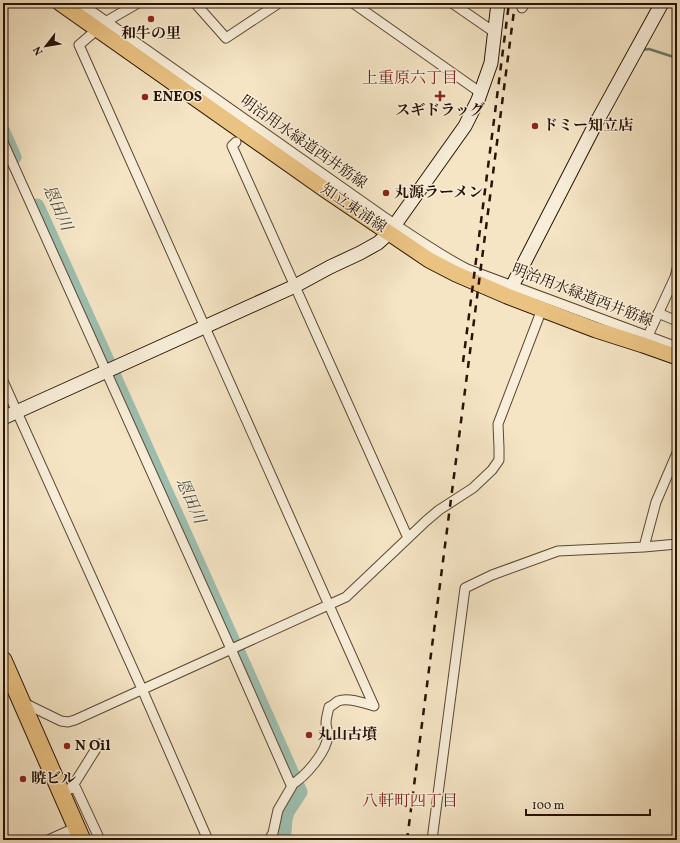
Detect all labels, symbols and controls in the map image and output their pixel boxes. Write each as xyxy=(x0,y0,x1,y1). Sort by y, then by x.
marker: 和牛の里 xyxy=(146,14,156,24)
place label: 和牛の里 xyxy=(121,24,181,45)
north arrow xyxy=(26,26,66,66)
text: N xyxy=(30,43,47,58)
district label: 上重原六丁目 xyxy=(362,68,458,90)
place label: ENEOS xyxy=(153,87,202,108)
street label: 明治用水緑道西井筋線 xyxy=(236,91,370,195)
marker: スギドラッグ xyxy=(435,91,445,101)
marker: ENEOS xyxy=(140,92,150,102)
place label: スギドラッグ xyxy=(395,101,485,122)
place label: ドミー知立店 xyxy=(543,116,633,137)
marker: ドミー知立店 xyxy=(530,121,540,131)
street label: 知立東浦線 xyxy=(316,179,390,239)
water label: 恩田川 xyxy=(37,182,78,236)
place label: 丸源ラーメン xyxy=(394,183,483,204)
marker: 丸源ラーメン xyxy=(381,188,391,198)
street label: 明治用水緑道西井筋線 xyxy=(508,259,656,333)
water label: 恩田川 xyxy=(170,475,211,529)
place label: 丸山古墳 xyxy=(317,725,377,746)
marker: 丸山古墳 xyxy=(304,730,314,740)
place label: N Oil xyxy=(75,736,111,757)
marker: N Oil xyxy=(62,741,72,751)
place label: 暁ビル xyxy=(31,769,76,790)
marker: 暁ビル xyxy=(18,774,28,784)
district label: 八軒町四丁目 xyxy=(362,791,458,813)
scale bar xyxy=(526,791,650,817)
text: 100 m xyxy=(532,798,565,814)

